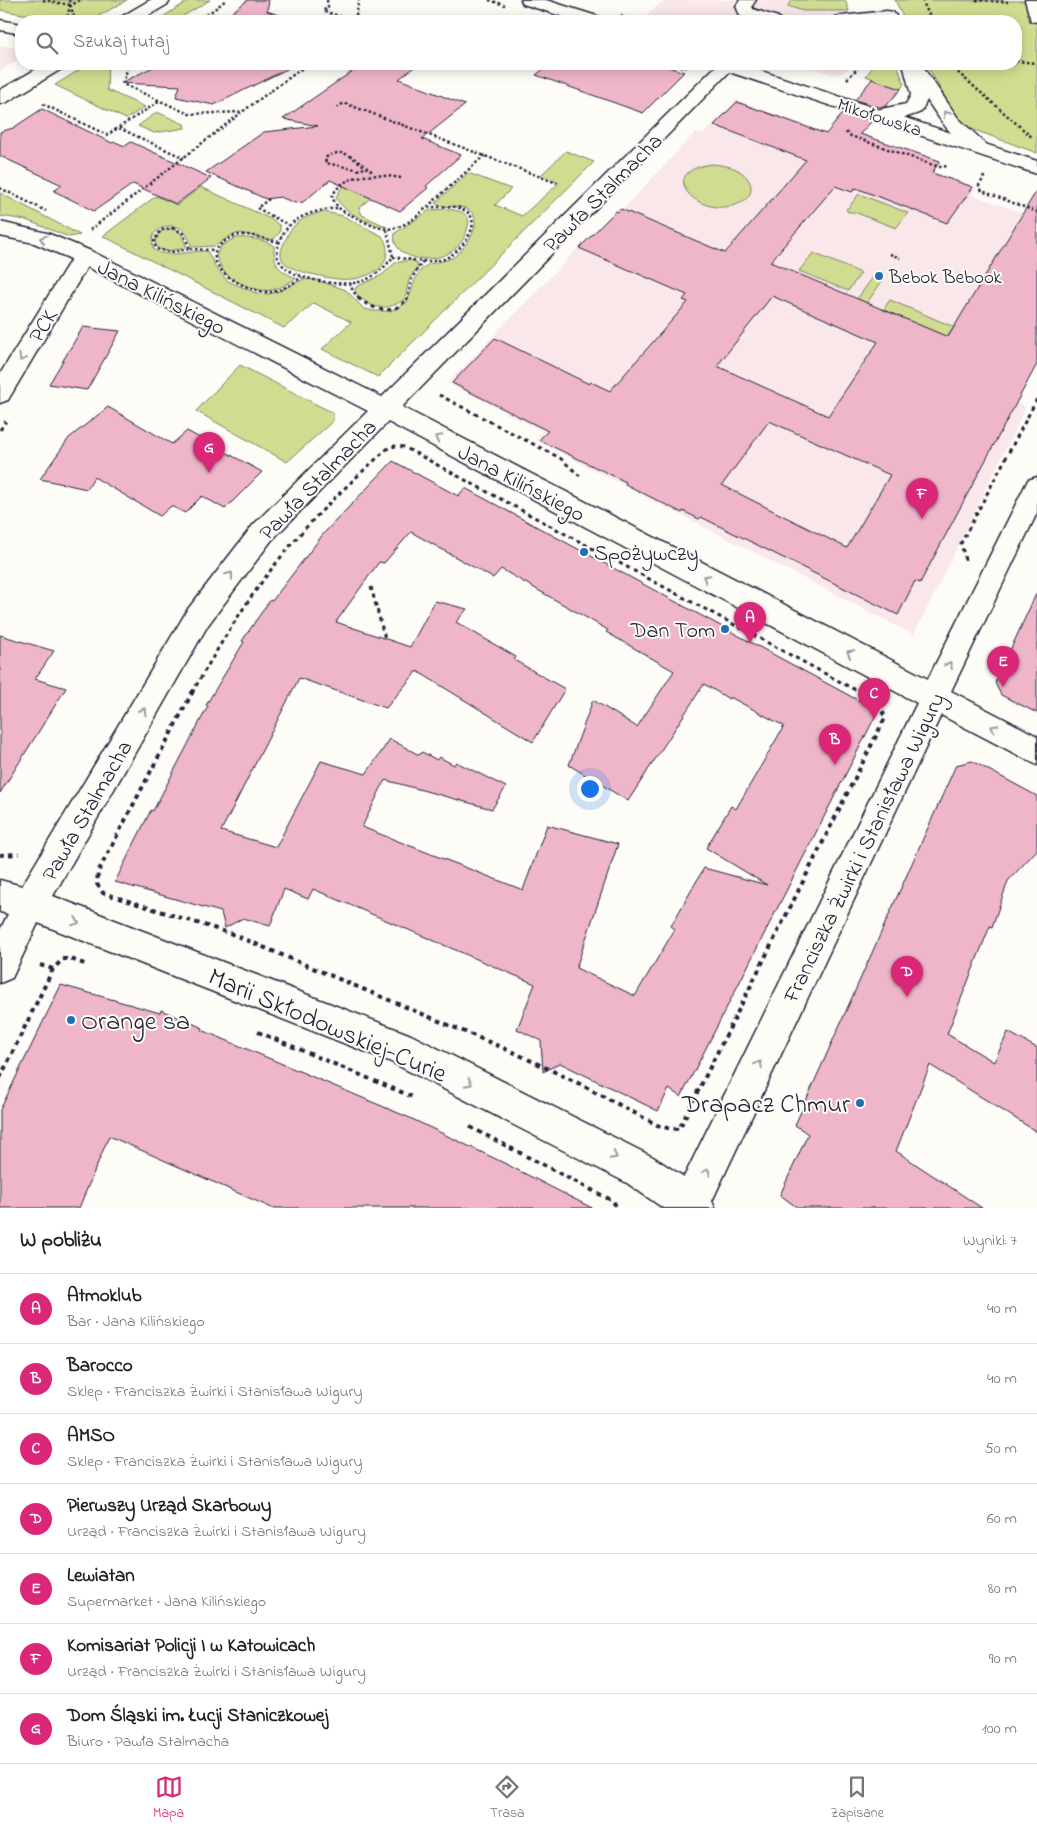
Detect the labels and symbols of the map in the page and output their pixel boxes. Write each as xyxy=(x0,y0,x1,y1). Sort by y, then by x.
street label: Mikołowska xyxy=(833,92,925,145)
one-way arrow xyxy=(943,110,952,120)
street label: Pawła Stalmacha xyxy=(537,127,671,261)
one-way arrow xyxy=(39,235,48,245)
street label: Jana Kilińskiego xyxy=(91,253,230,346)
place label: Bebok Bebook xyxy=(888,265,1002,292)
marker: Bebok Bebook xyxy=(873,270,885,282)
street label: PCK xyxy=(22,303,67,349)
one-way arrow xyxy=(18,353,28,362)
street label: Pawła Stalmacha xyxy=(253,413,385,549)
pin: G xyxy=(193,432,225,473)
one-way arrow xyxy=(434,434,443,444)
street label: Jana Kilińskiego xyxy=(451,438,590,533)
pin: F xyxy=(906,478,938,519)
place label: Spożywczy xyxy=(594,539,698,572)
marker: Spożywczy xyxy=(578,546,590,558)
one-way arrow xyxy=(225,572,233,581)
one-way arrow xyxy=(702,574,711,584)
pin: A xyxy=(734,602,766,643)
place label: Dan Tom xyxy=(629,616,715,648)
marker: Dan Tom xyxy=(719,623,731,635)
pin: E xyxy=(987,646,1019,687)
one-way arrow xyxy=(846,649,855,659)
one-way arrow xyxy=(943,661,953,670)
pin: C xyxy=(858,678,890,719)
street label: Franciszka Żwirki i Stanisława Wigury xyxy=(776,688,956,1010)
one-way arrow xyxy=(137,708,147,717)
pin: B xyxy=(819,724,851,765)
one-way arrow xyxy=(990,724,999,734)
street label: Pawła Stalmacha xyxy=(35,735,142,888)
your location xyxy=(577,776,603,802)
one-way arrow xyxy=(71,916,79,926)
pin: D xyxy=(891,956,923,997)
street label: Marii Skłodowskiej-Curie xyxy=(202,959,452,1094)
place label: Orange sa xyxy=(81,1004,190,1042)
marker: Orange sa xyxy=(65,1014,77,1026)
one-way arrow xyxy=(752,1060,763,1069)
one-way arrow xyxy=(463,1077,472,1087)
place label: Drapacz Chmur xyxy=(681,1087,851,1125)
marker: Drapacz Chmur xyxy=(854,1097,866,1109)
one-way arrow xyxy=(608,1150,617,1160)
one-way arrow xyxy=(700,1168,711,1177)

